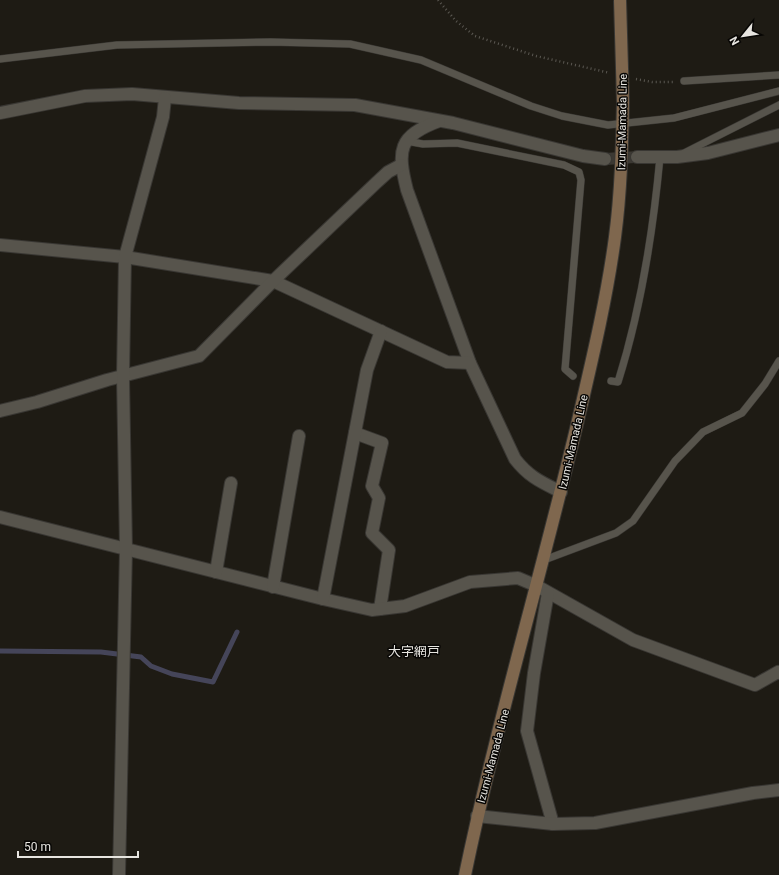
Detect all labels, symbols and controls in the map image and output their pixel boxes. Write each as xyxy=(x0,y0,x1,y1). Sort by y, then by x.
north arrow xyxy=(723,16,763,56)
text: N xyxy=(727,34,742,47)
street label: Izumi-Mamada Line xyxy=(615,73,630,170)
street label: Izumi-Mamada Line xyxy=(556,393,591,491)
district label: 大字網戸 xyxy=(388,644,440,659)
street label: Izumi-Mamada Line xyxy=(475,708,512,804)
scale bar xyxy=(18,833,138,859)
text: 50 m xyxy=(24,840,51,854)

